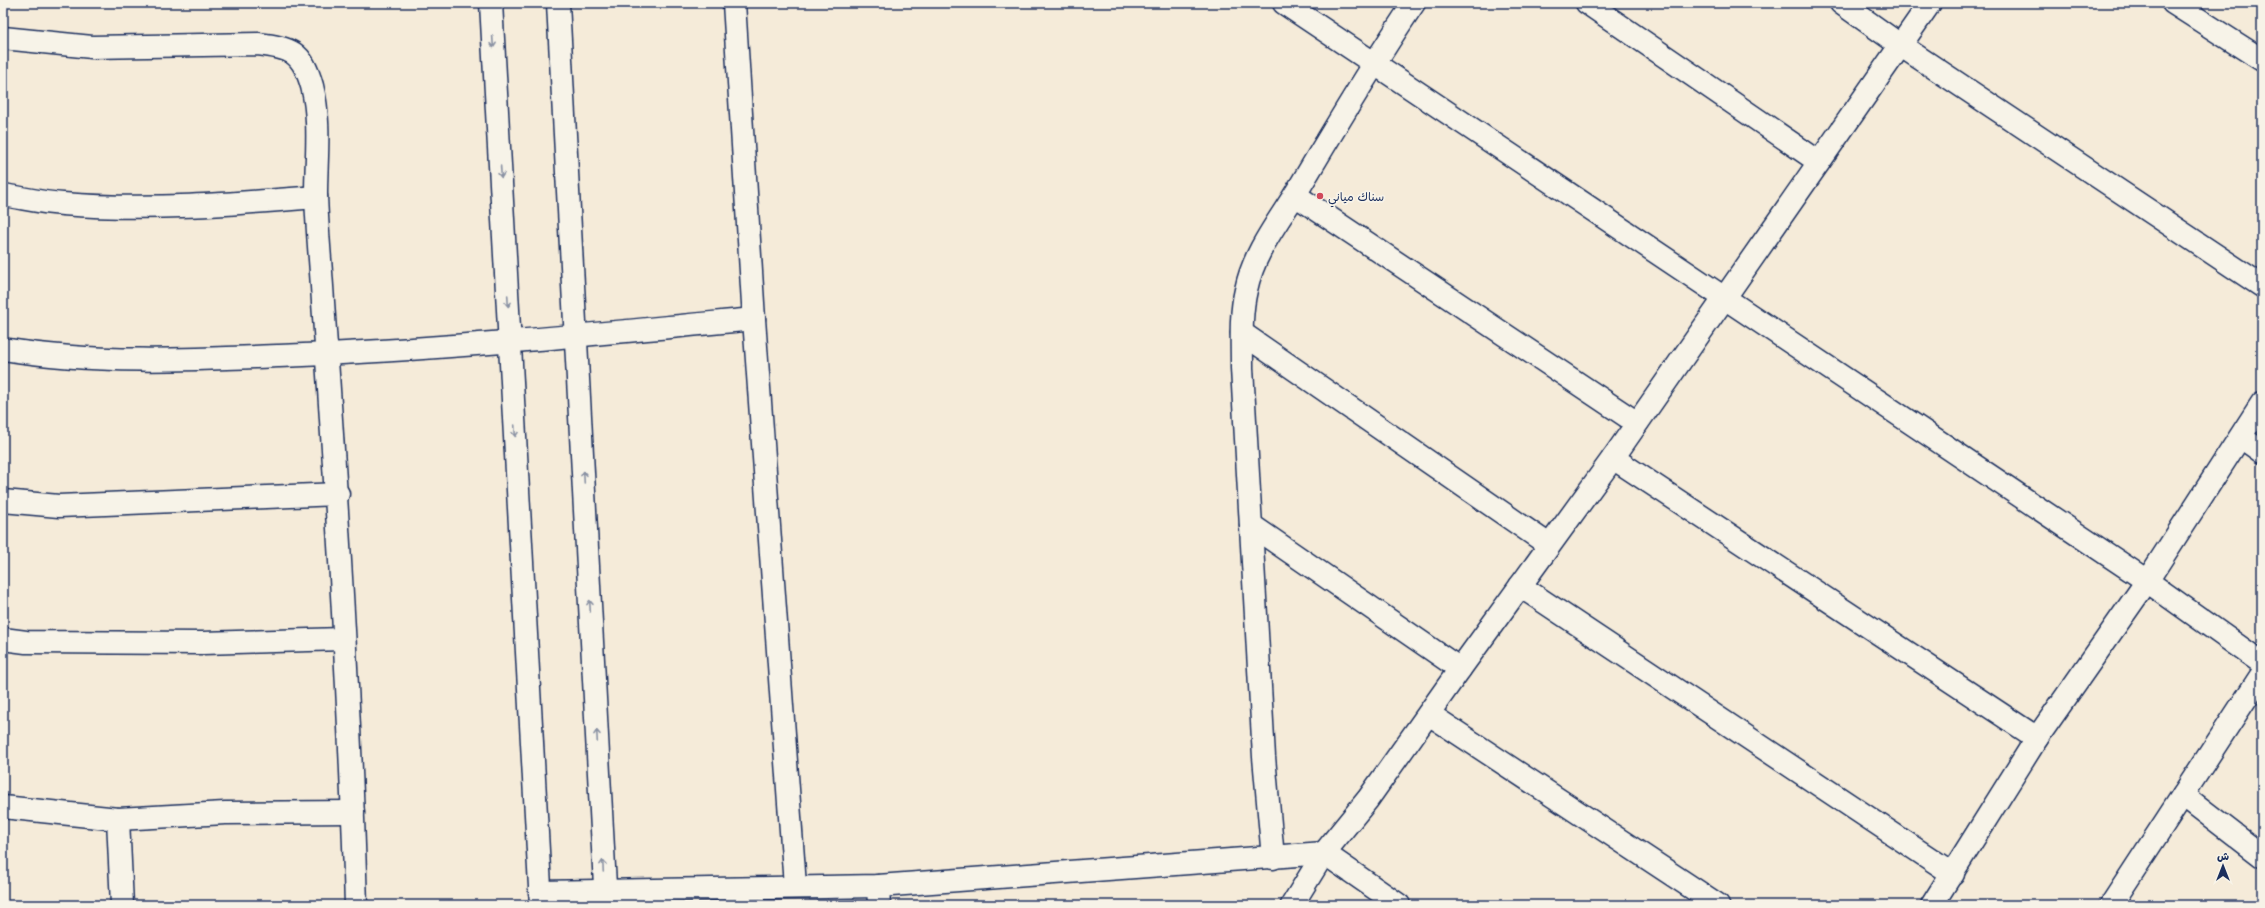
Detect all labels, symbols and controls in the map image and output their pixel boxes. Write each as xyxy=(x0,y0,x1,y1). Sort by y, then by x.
one-way arrow xyxy=(489,35,497,48)
one-way arrow xyxy=(498,165,505,178)
place label: سناك مياني xyxy=(1328,188,1384,208)
marker: سناك مياني xyxy=(1315,191,1325,201)
one-way arrow xyxy=(504,295,512,308)
one-way arrow xyxy=(511,424,519,437)
one-way arrow xyxy=(580,471,587,484)
one-way arrow xyxy=(587,600,594,613)
one-way arrow xyxy=(593,730,600,743)
north arrow xyxy=(2203,846,2243,886)
text: ش xyxy=(2217,848,2229,863)
one-way arrow xyxy=(600,860,607,873)

